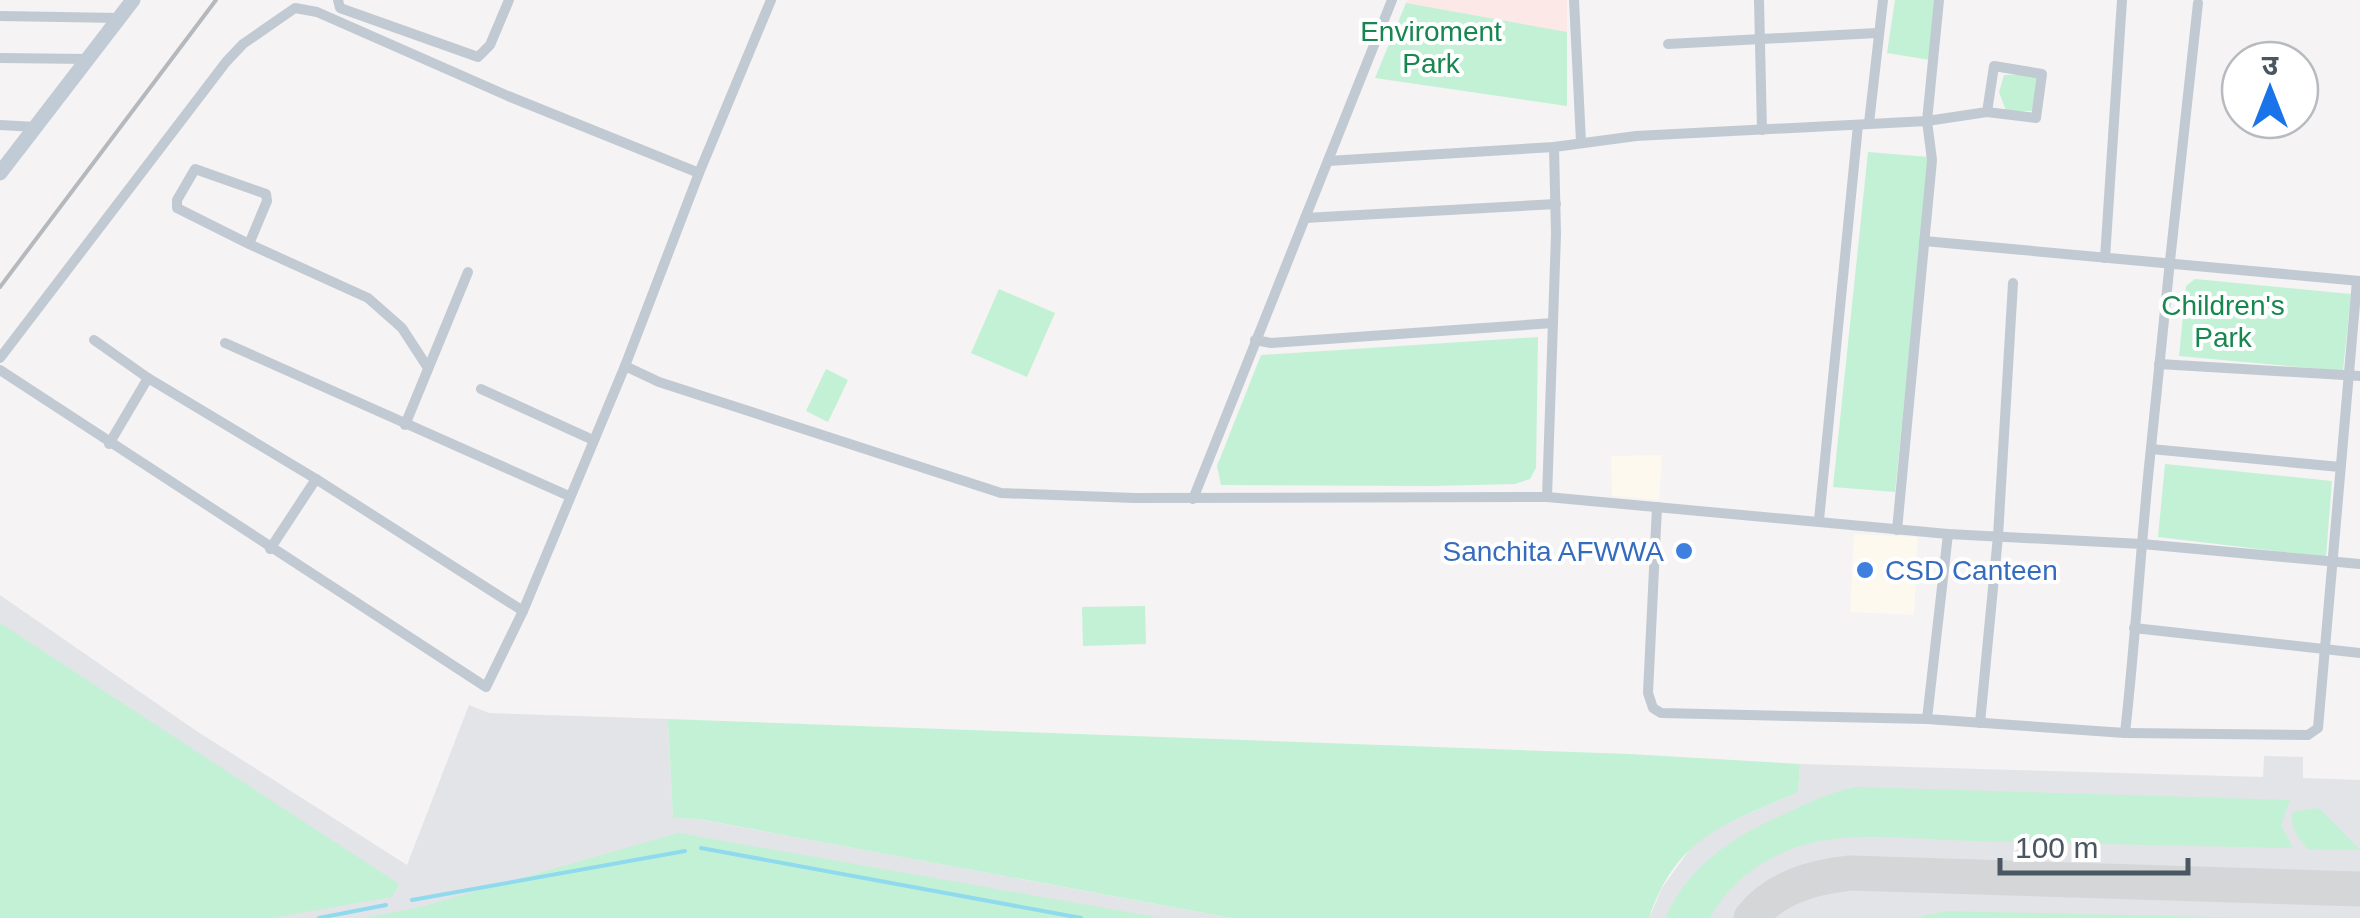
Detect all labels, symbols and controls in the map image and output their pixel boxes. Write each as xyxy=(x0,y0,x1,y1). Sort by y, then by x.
park label: Enviroment Park xyxy=(1360,16,1502,79)
north arrow xyxy=(2220,40,2320,140)
text: उ xyxy=(2262,50,2279,81)
park label: Children's Park xyxy=(2161,290,2285,353)
place label: Sanchita AFWWA xyxy=(1443,536,1664,567)
marker: Sanchita AFWWA xyxy=(1673,540,1695,562)
place label: CSD Canteen xyxy=(1885,555,2058,586)
marker: CSD Canteen xyxy=(1854,559,1876,581)
scale bar xyxy=(2000,813,2188,875)
text: 100 m xyxy=(2015,831,2098,864)

